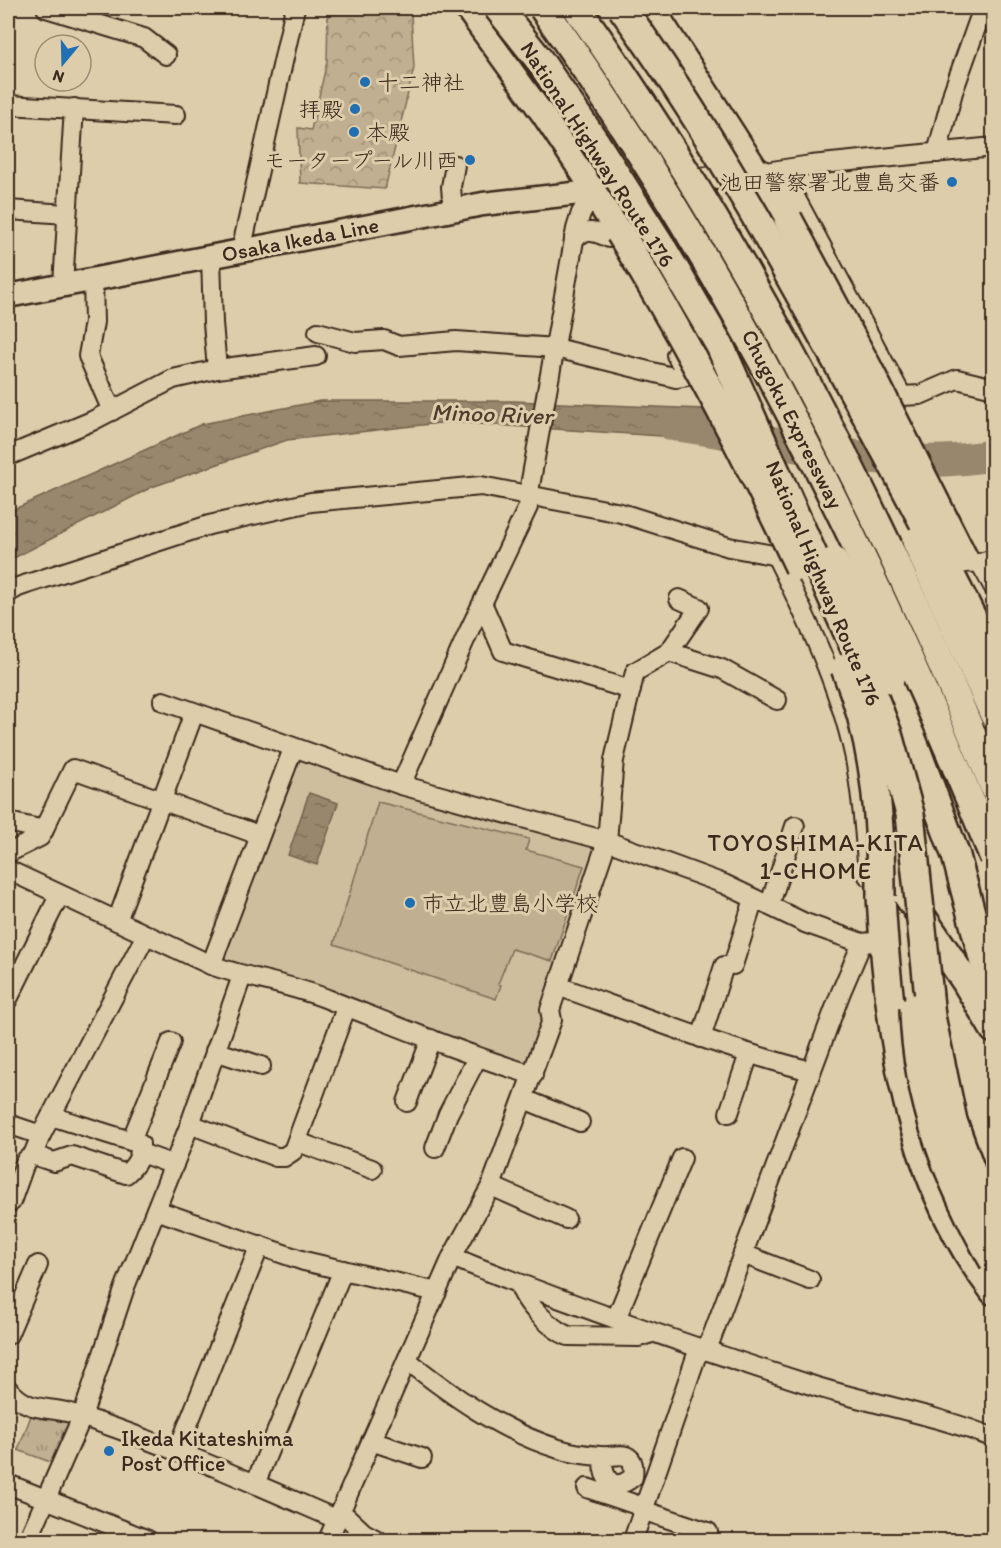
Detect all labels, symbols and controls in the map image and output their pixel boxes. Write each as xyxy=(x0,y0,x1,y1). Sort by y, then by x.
north arrow xyxy=(33,33,93,93)
street label: National Highway Route 176 xyxy=(514,36,681,272)
text: N xyxy=(50,66,66,87)
place label: 十二神社 xyxy=(377,69,465,96)
marker: 十二神社 xyxy=(358,75,372,89)
place label: 拝殿 xyxy=(299,96,343,123)
marker: 拝殿 xyxy=(348,102,362,116)
place label: 本殿 xyxy=(366,119,410,146)
marker: 本殿 xyxy=(347,125,361,139)
place label: モータープール川西 xyxy=(264,147,458,174)
marker: モータープール川西 xyxy=(463,153,477,167)
place label: 池田警察署北豊島交番 xyxy=(720,169,940,196)
marker: 池田警察署北豊島交番 xyxy=(945,175,959,189)
street label: Osaka Ikeda Line xyxy=(219,211,381,268)
street label: Chugoku Expressway xyxy=(736,325,850,514)
water label: Minoo River xyxy=(431,397,556,430)
street label: National Highway Route 176 xyxy=(760,457,887,710)
district label: TOYOSHIMA-KITA 1-CHOME xyxy=(708,828,924,885)
place label: 市立北豊島小学校 xyxy=(422,890,598,917)
marker: 市立北豊島小学校 xyxy=(403,896,417,910)
place label: Ikeda Kitateshima Post Office xyxy=(121,1425,294,1477)
marker: Ikeda Kitateshima Post Office xyxy=(102,1444,116,1458)

